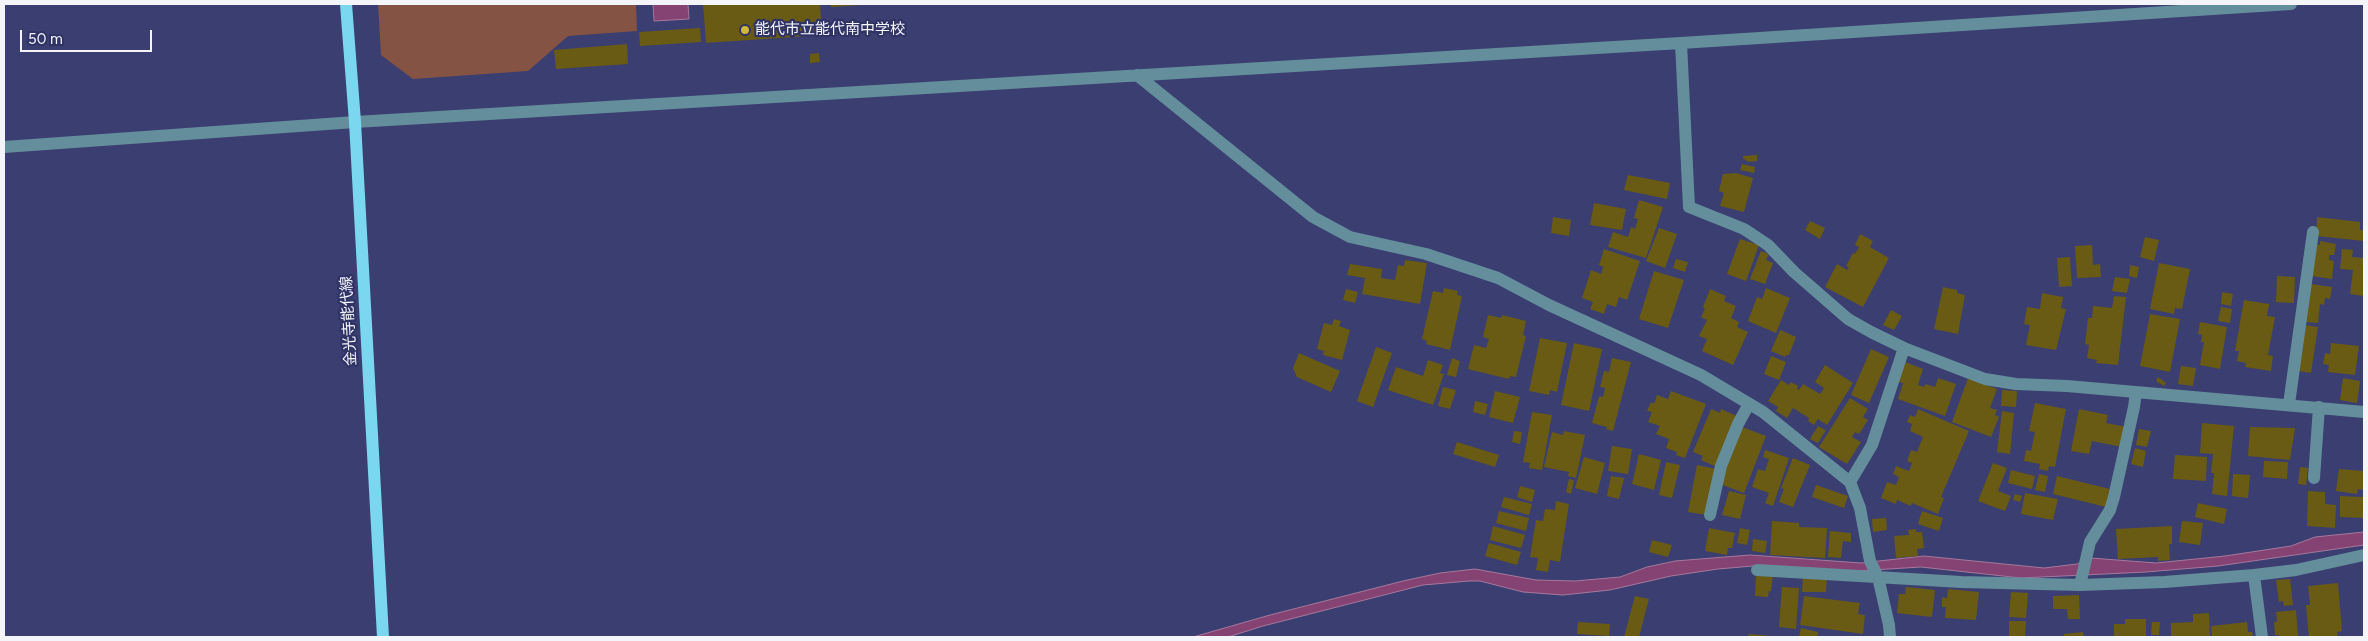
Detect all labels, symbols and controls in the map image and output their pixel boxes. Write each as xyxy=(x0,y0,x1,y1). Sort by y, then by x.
scale bar xyxy=(22,20,155,52)
place label: 能代市立能代南中学校 xyxy=(755,21,905,39)
marker: 能代市立能代南中学校 xyxy=(739,24,751,36)
text: 50 m xyxy=(28,30,63,48)
street label: 金光寺能代線 xyxy=(338,276,360,366)

